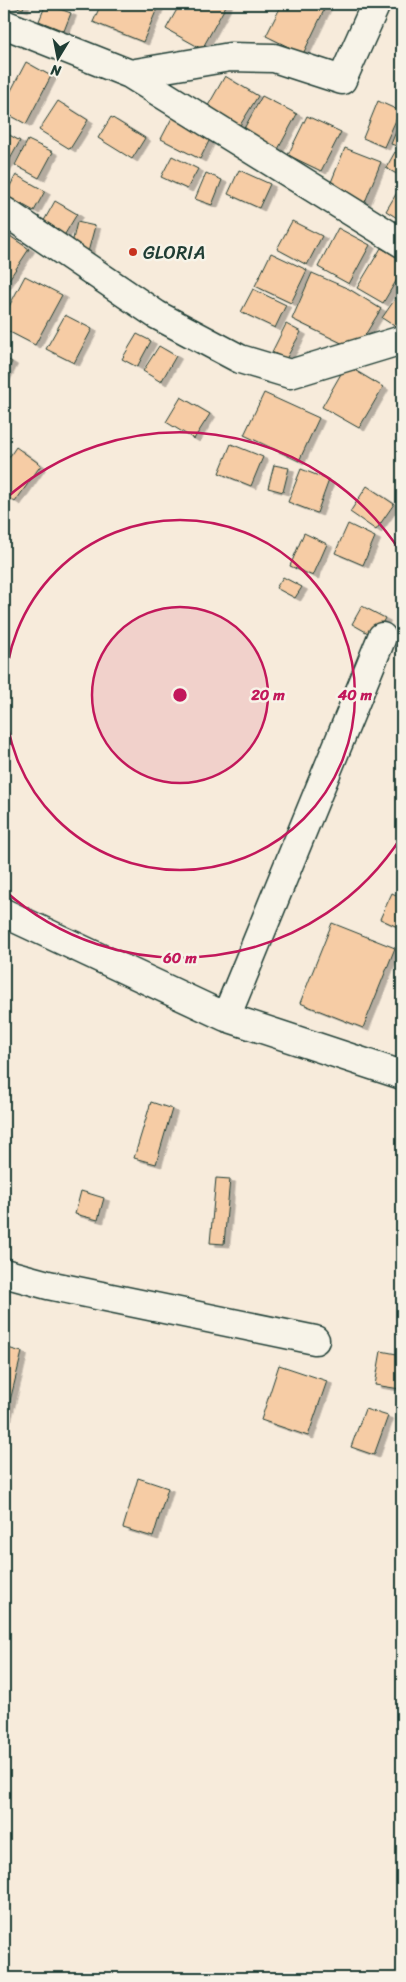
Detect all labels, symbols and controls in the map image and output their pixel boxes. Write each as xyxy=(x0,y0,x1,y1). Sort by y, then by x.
north arrow xyxy=(32,32,82,82)
text: N xyxy=(49,57,64,84)
place label: GLORIA xyxy=(143,236,205,269)
marker: GLORIA xyxy=(127,246,139,258)
text: 20 m xyxy=(250,682,285,708)
text: 40 m xyxy=(337,682,373,708)
centre of rings xyxy=(171,686,189,704)
text: 60 m xyxy=(162,945,197,971)

